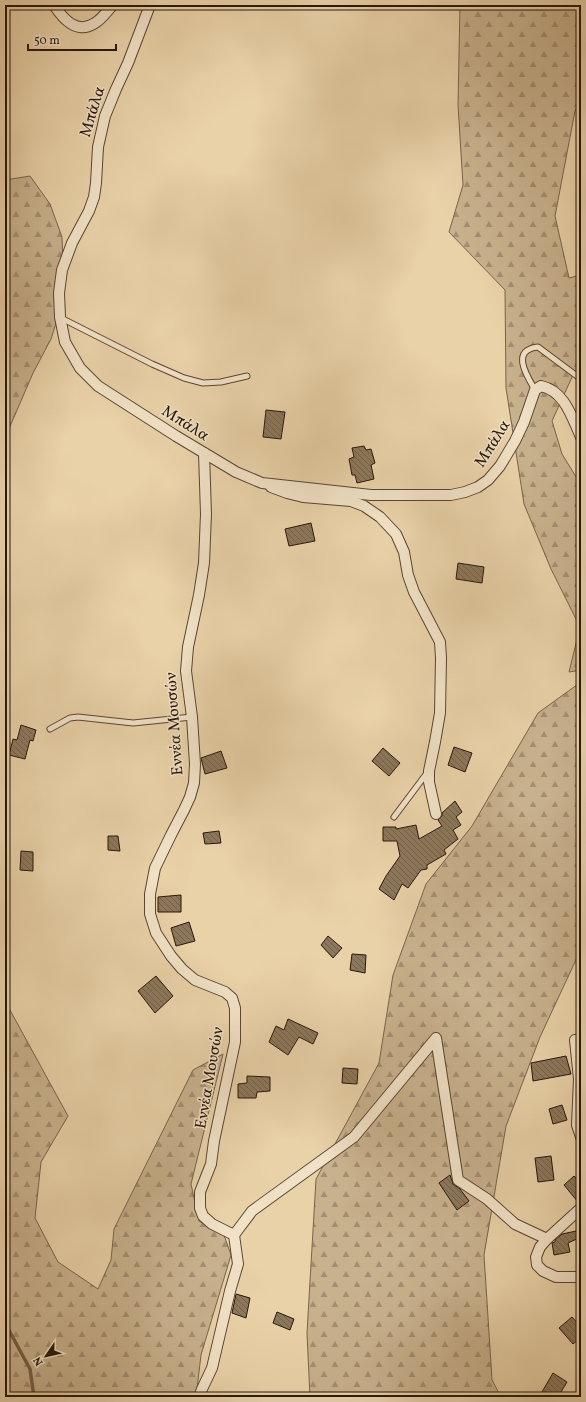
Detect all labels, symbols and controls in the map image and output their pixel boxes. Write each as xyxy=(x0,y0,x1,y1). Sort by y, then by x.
scale bar xyxy=(28,26,116,52)
text: 50 m xyxy=(34,33,60,49)
street label: Μπάλα xyxy=(75,84,111,140)
street label: Μπάλα xyxy=(157,401,213,447)
street label: Μπάλα xyxy=(470,416,516,472)
street label: Εννέα Μουσών xyxy=(160,671,190,776)
street label: Εννέα Μουσών xyxy=(190,1025,230,1131)
north arrow xyxy=(26,1336,66,1376)
text: N xyxy=(30,1353,47,1368)

